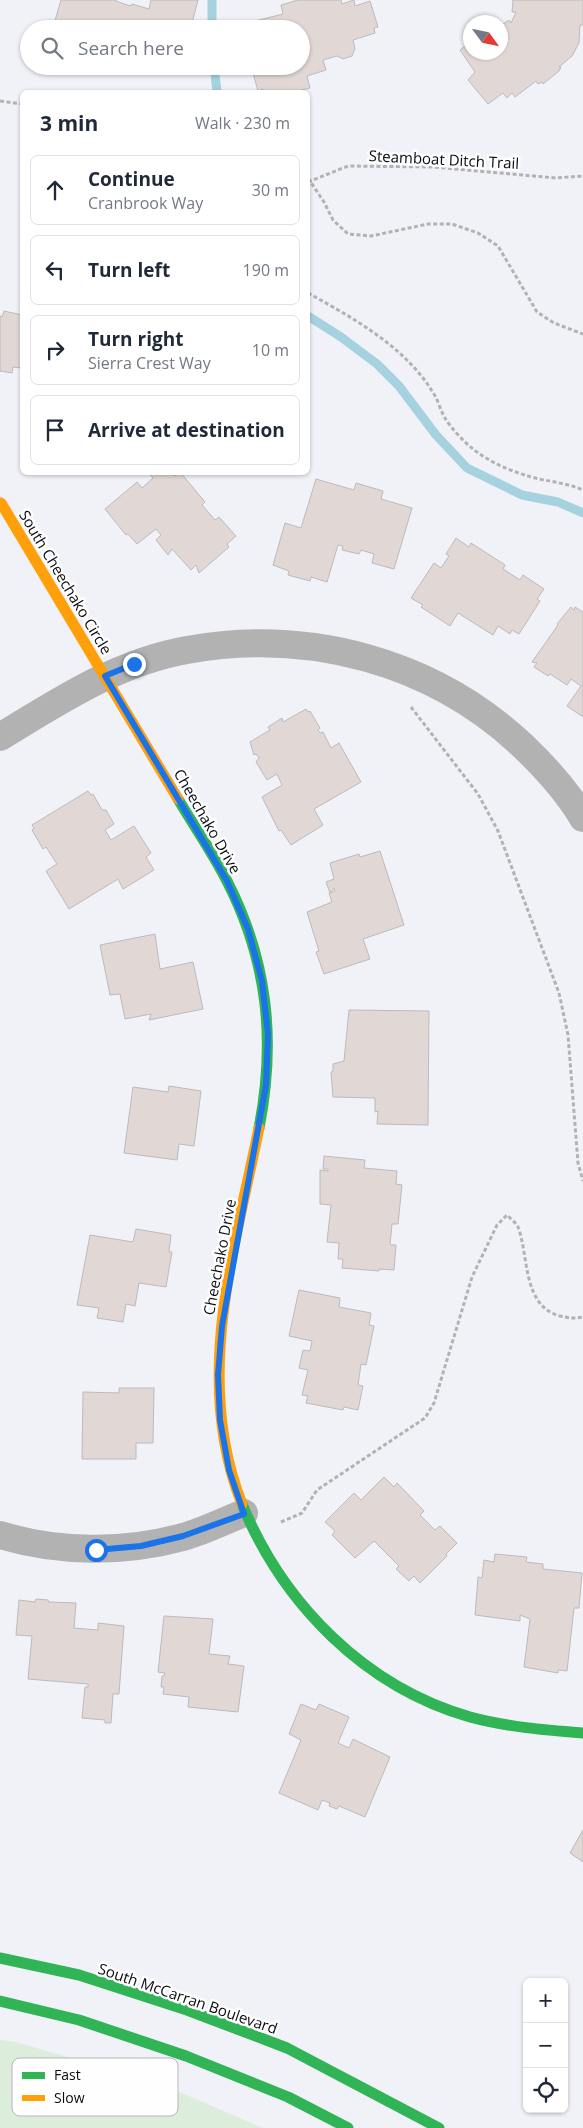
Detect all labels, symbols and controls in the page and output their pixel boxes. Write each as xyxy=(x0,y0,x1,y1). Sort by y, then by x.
north arrow xyxy=(463,15,508,60)
search box xyxy=(20,20,310,75)
icon: search xyxy=(38,34,66,62)
text: Search here xyxy=(78,35,184,61)
text: 3 min xyxy=(40,109,98,137)
text: Walk · 230 m xyxy=(195,112,290,134)
street label: Steamboat Ditch Trail xyxy=(368,145,520,173)
text: Continue xyxy=(88,166,175,192)
icon: ahead xyxy=(41,176,69,204)
text: 30 m xyxy=(252,179,289,201)
text: Cranbrook Way xyxy=(88,192,203,214)
icon: left xyxy=(41,256,69,284)
text: Turn left xyxy=(88,257,170,283)
text: 190 m xyxy=(243,259,289,281)
text: Turn right xyxy=(88,326,183,352)
icon: right xyxy=(41,336,69,364)
text: 10 m xyxy=(252,339,289,361)
text: Sierra Crest Way xyxy=(88,352,211,374)
icon: arrive xyxy=(41,416,69,444)
text: Arrive at destination xyxy=(88,417,285,443)
street label: South Cheechako Circle xyxy=(15,506,117,658)
route end xyxy=(123,653,146,676)
street label: Cheechako Drive xyxy=(170,765,246,877)
street label: Cheechako Drive xyxy=(198,1197,240,1317)
route start xyxy=(85,1539,108,1562)
street label: South McCarran Boulevard xyxy=(96,1958,280,2038)
map controls xyxy=(523,1978,568,2113)
button: + xyxy=(523,1978,568,2023)
button: − xyxy=(523,2023,568,2068)
legend xyxy=(12,2058,178,2116)
text: Fast xyxy=(54,2065,81,2084)
button: locate xyxy=(523,2068,568,2113)
text: Slow xyxy=(54,2088,85,2107)

